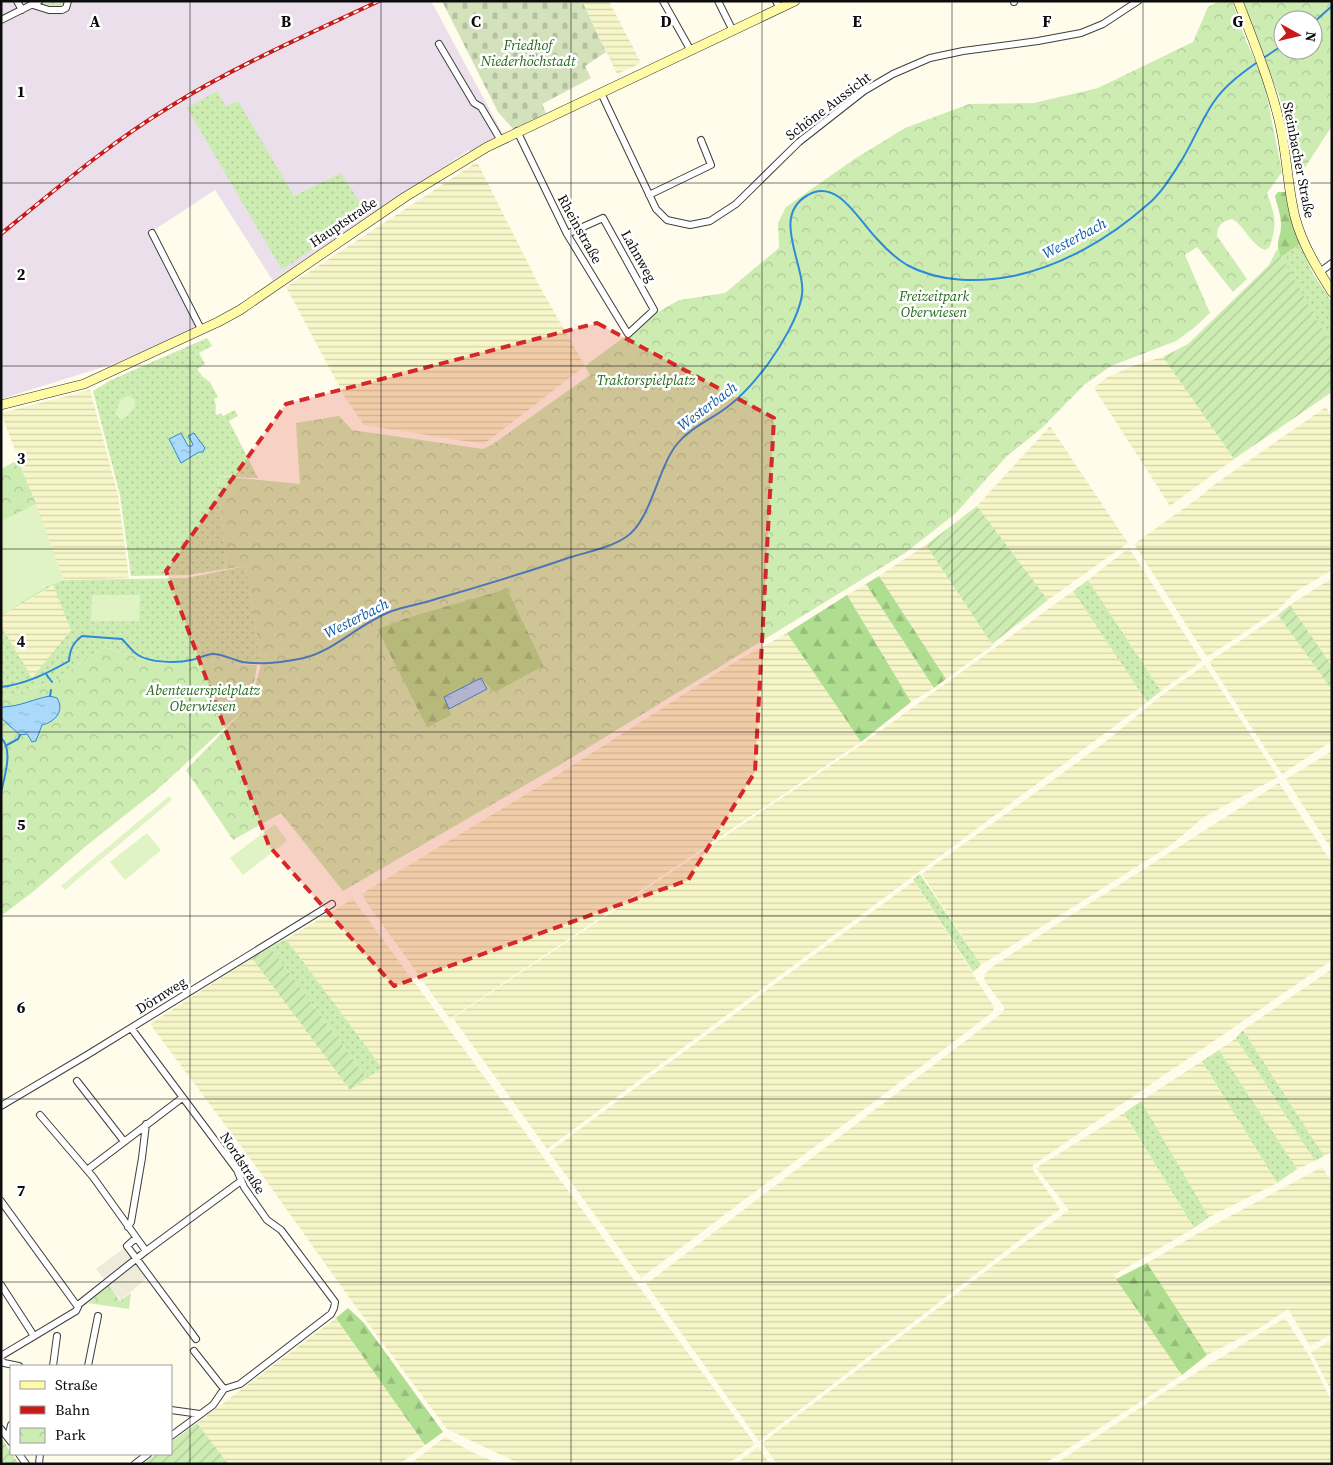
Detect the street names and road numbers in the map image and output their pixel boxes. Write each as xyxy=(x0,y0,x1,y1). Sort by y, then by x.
street label: Schöne Aussicht xyxy=(781,67,875,145)
street label: Steinbacher Straße xyxy=(1278,100,1320,220)
street label: Rheinstraße xyxy=(553,191,607,267)
street label: Hauptstraße xyxy=(305,192,381,252)
street label: Lahnweg xyxy=(616,226,662,286)
street label: Dörnweg xyxy=(132,972,190,1018)
street label: Nordstraße xyxy=(215,1128,271,1198)

